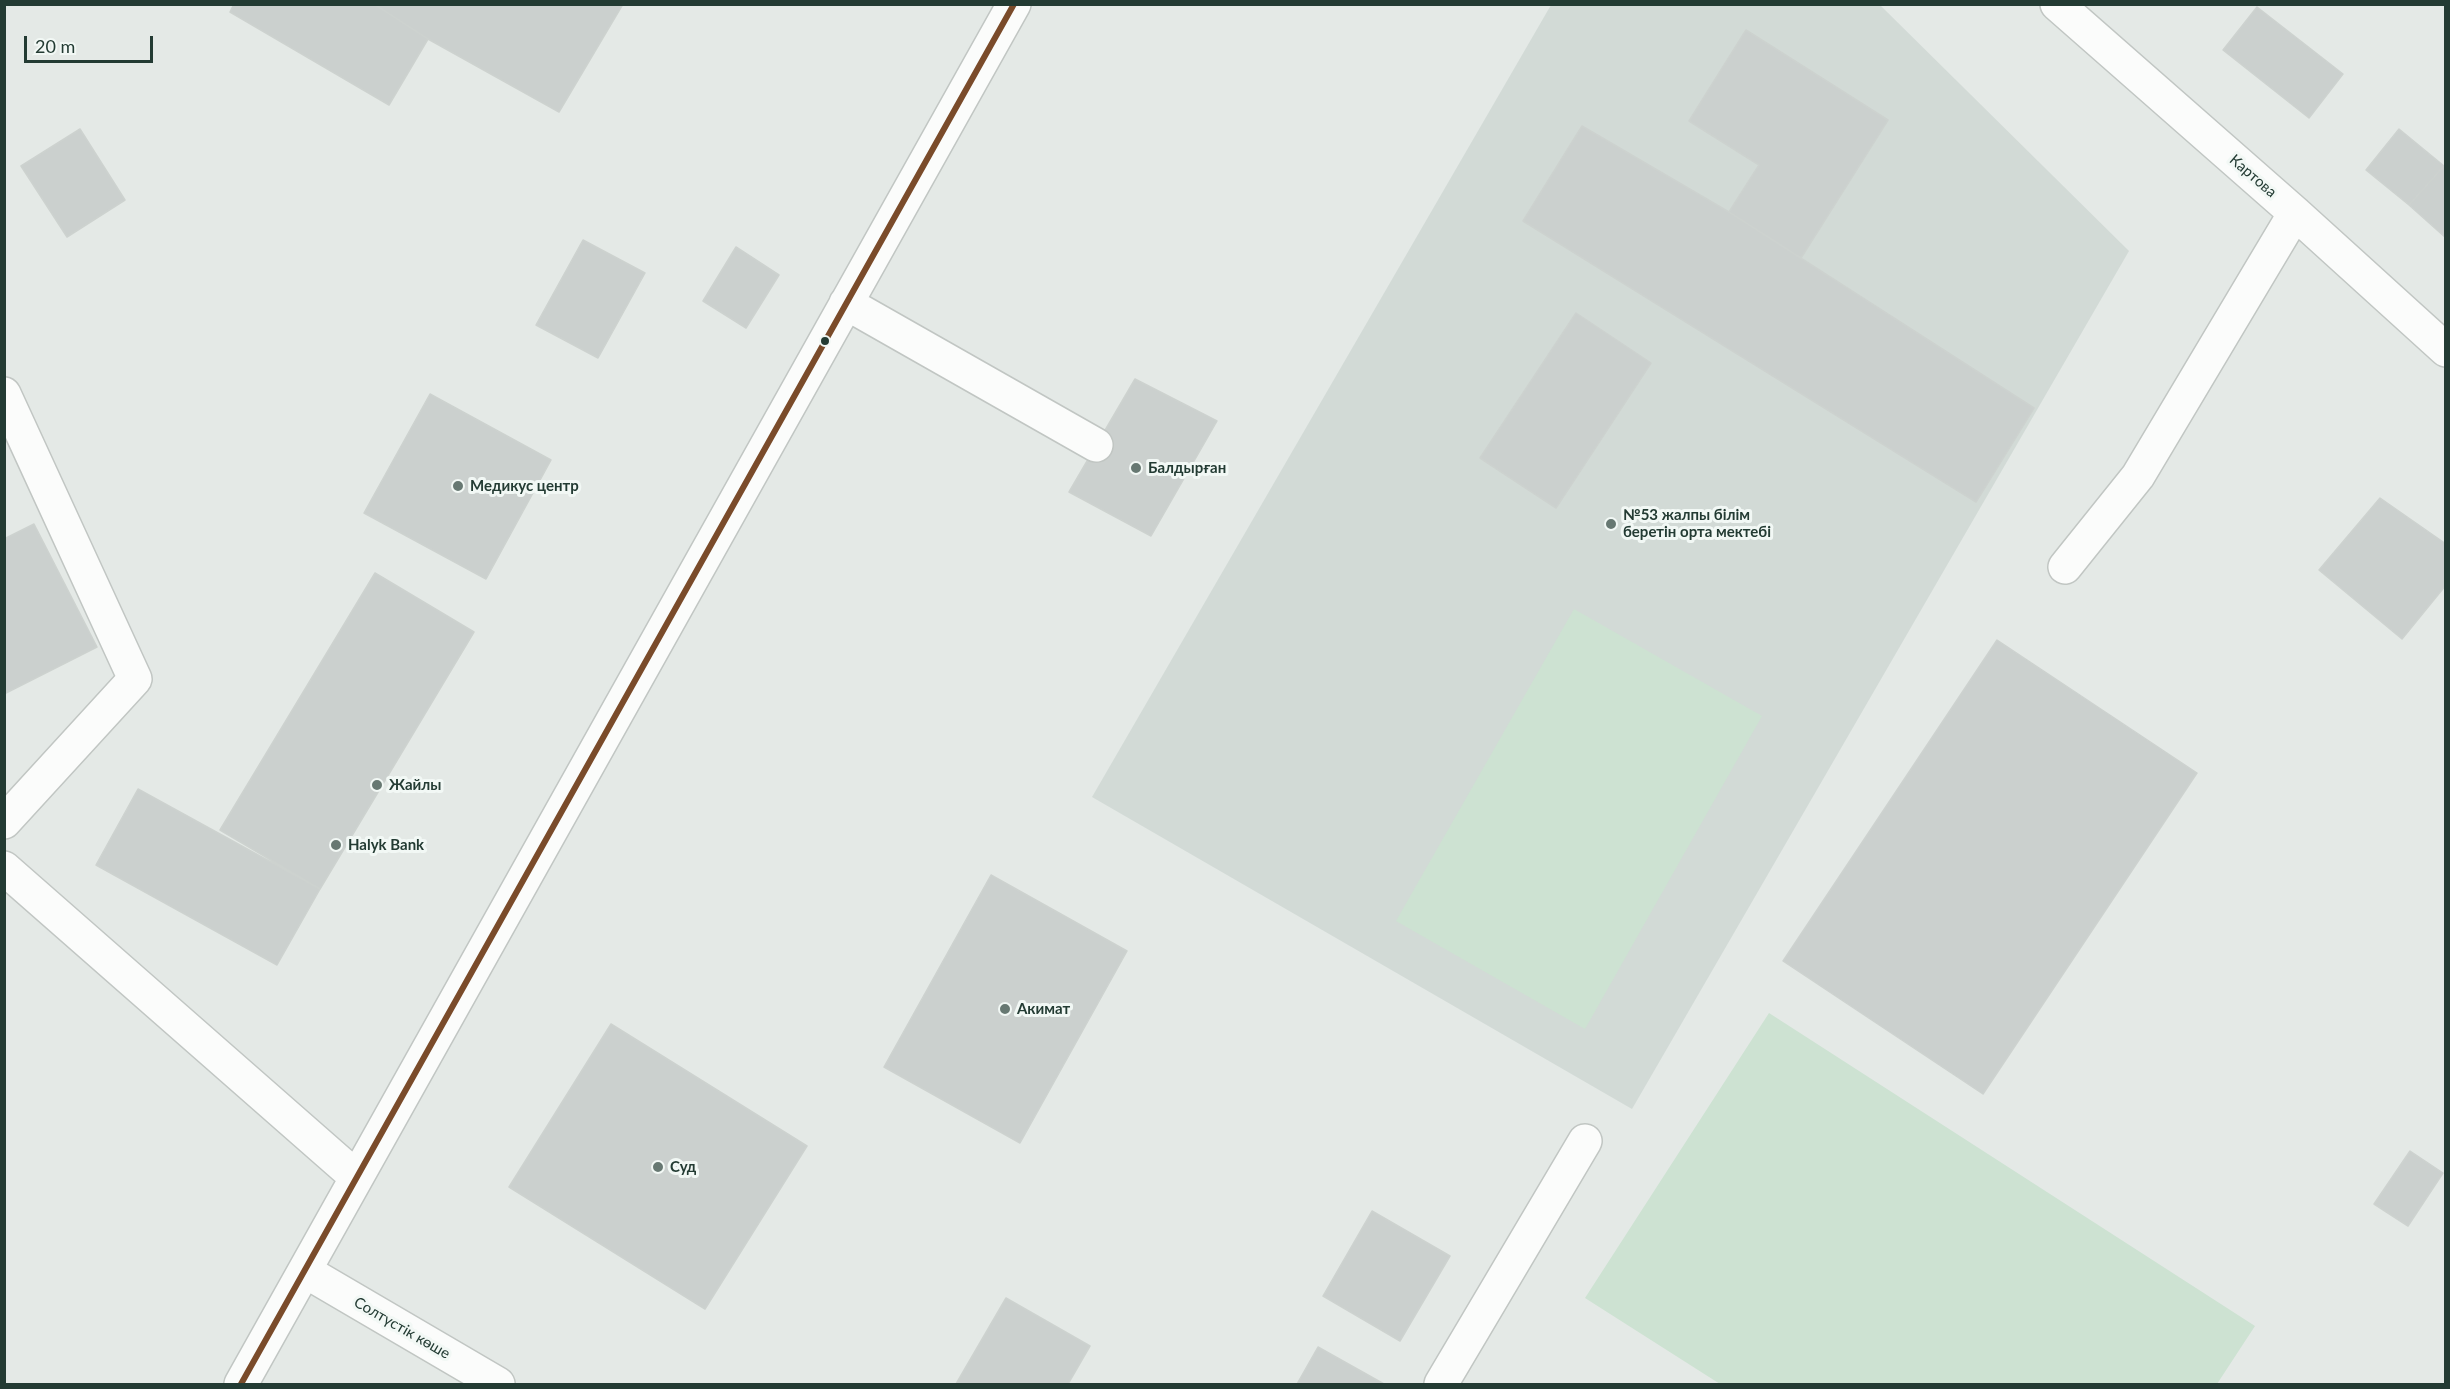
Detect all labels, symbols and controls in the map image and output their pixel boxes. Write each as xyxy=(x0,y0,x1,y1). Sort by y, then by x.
scale bar xyxy=(27,24,156,62)
text: 20 m xyxy=(35,35,75,57)
street label: Картова xyxy=(2226,151,2280,201)
unlabelled marker xyxy=(819,335,831,347)
place label: Балдырған xyxy=(1148,459,1226,477)
marker: Балдырған xyxy=(1129,461,1143,475)
place label: Медикус центр xyxy=(470,477,579,495)
marker: Медикус центр xyxy=(451,479,465,493)
place label: №53 жалпы білім беретін орта мектебі xyxy=(1623,506,1771,541)
marker: №53 жалпы білім беретін орта мектебі xyxy=(1604,517,1618,531)
place label: Жайлы xyxy=(389,776,441,794)
marker: Жайлы xyxy=(370,778,384,792)
place label: Halyk Bank xyxy=(348,836,424,854)
marker: Halyk Bank xyxy=(329,838,343,852)
place label: Акимат xyxy=(1017,1000,1070,1018)
marker: Акимат xyxy=(998,1002,1012,1016)
place label: Суд xyxy=(670,1158,696,1176)
marker: Суд xyxy=(651,1160,665,1174)
street label: Солтүстік көше xyxy=(351,1293,453,1363)

